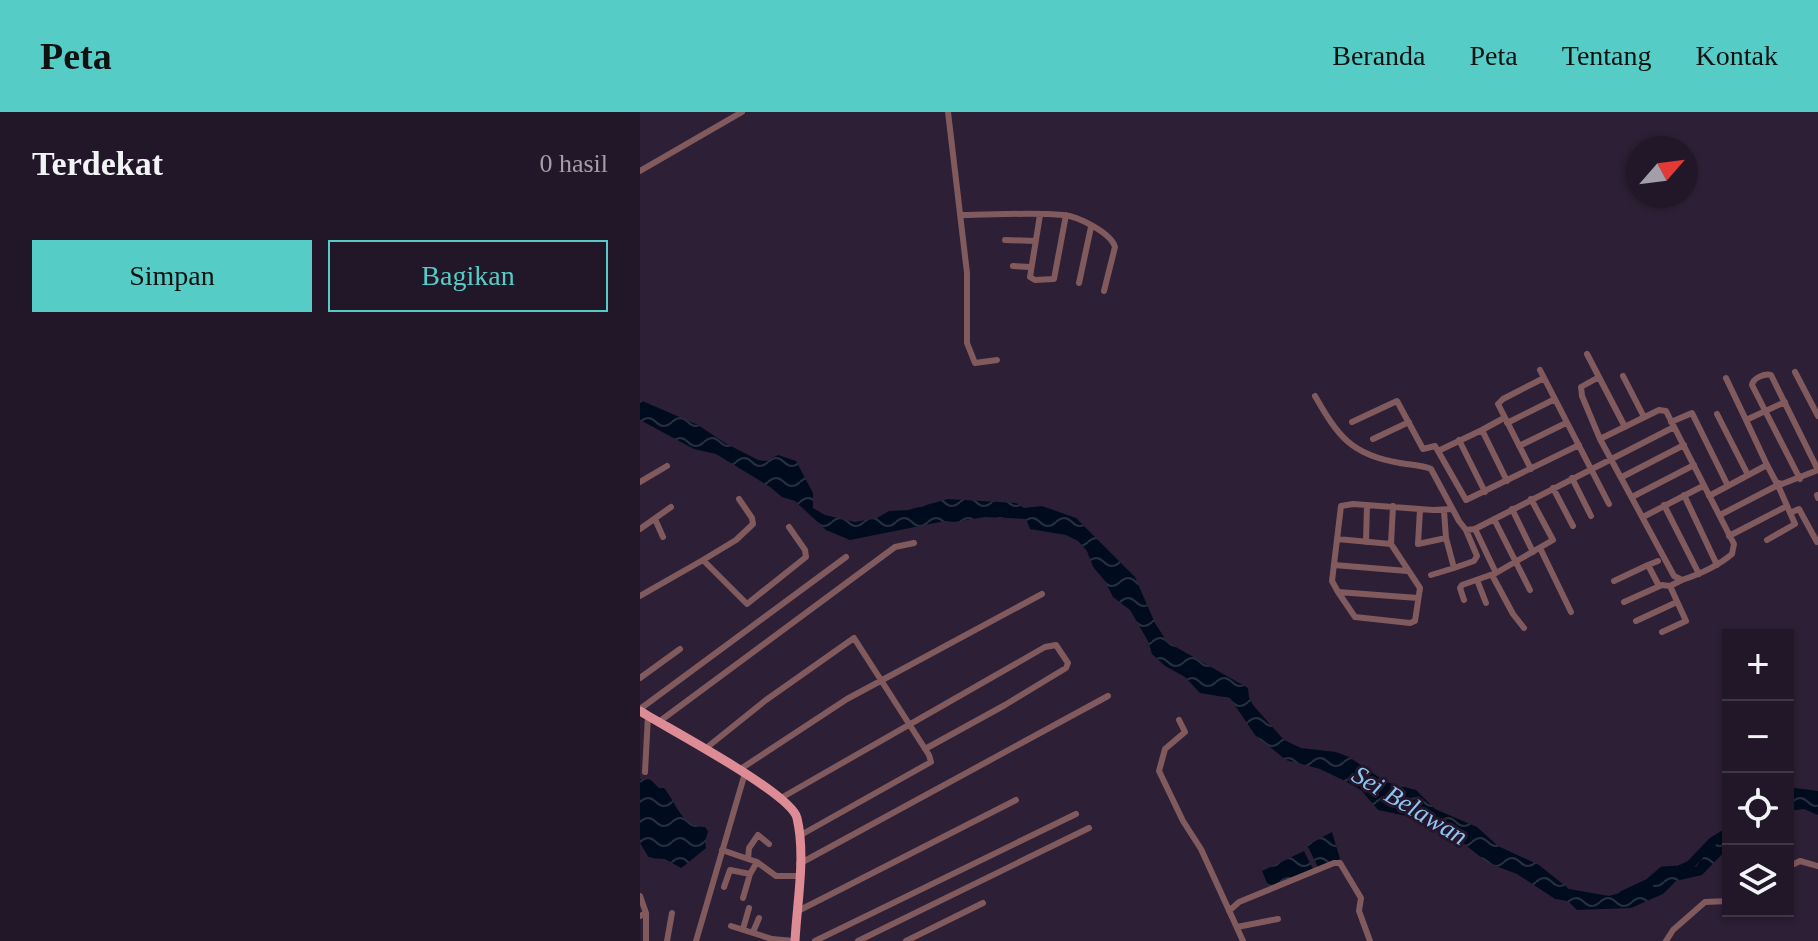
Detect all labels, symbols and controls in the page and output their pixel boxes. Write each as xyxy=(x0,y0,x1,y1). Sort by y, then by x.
text: Peta xyxy=(40,35,112,77)
text: Beranda xyxy=(1332,40,1426,71)
text: Peta xyxy=(1470,40,1518,71)
text: Tentang xyxy=(1562,40,1652,71)
text: Kontak xyxy=(1696,40,1778,71)
north arrow xyxy=(1626,136,1698,208)
text: Terdekat xyxy=(32,145,163,182)
text: 0 hasil xyxy=(539,149,608,178)
button: Simpan xyxy=(32,240,312,312)
button: Bagikan xyxy=(328,240,608,312)
map controls xyxy=(1722,629,1794,917)
button: + xyxy=(1722,629,1794,701)
button: − xyxy=(1722,701,1794,773)
water label: Sei Belawan xyxy=(1347,760,1473,851)
button: locate xyxy=(1722,773,1794,845)
button: layers xyxy=(1722,845,1794,917)

